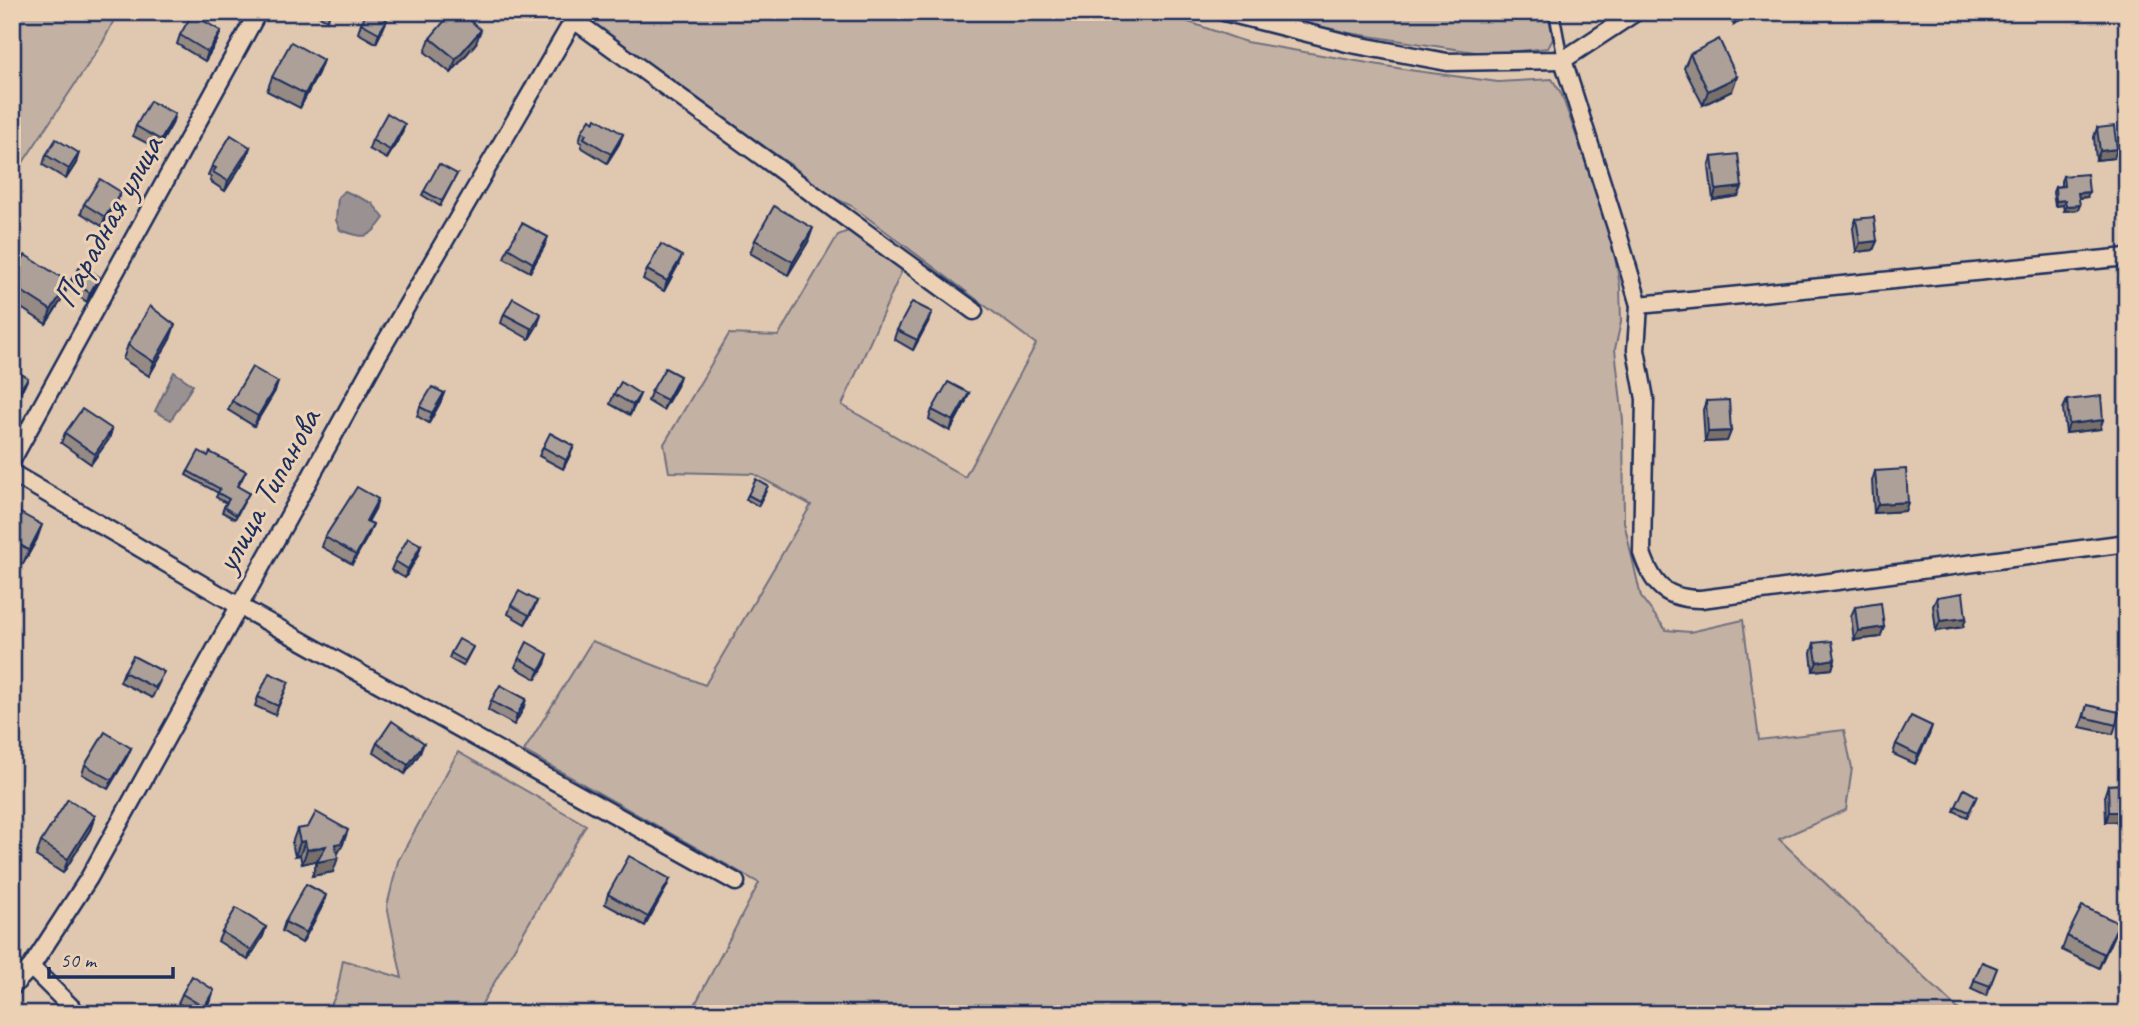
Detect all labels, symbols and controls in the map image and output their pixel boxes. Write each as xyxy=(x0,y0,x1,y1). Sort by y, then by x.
street label: Парадная улица xyxy=(42,125,175,315)
street label: улица Типанова xyxy=(203,398,332,582)
scale bar xyxy=(49,935,173,979)
text: 50 m xyxy=(60,947,98,973)

